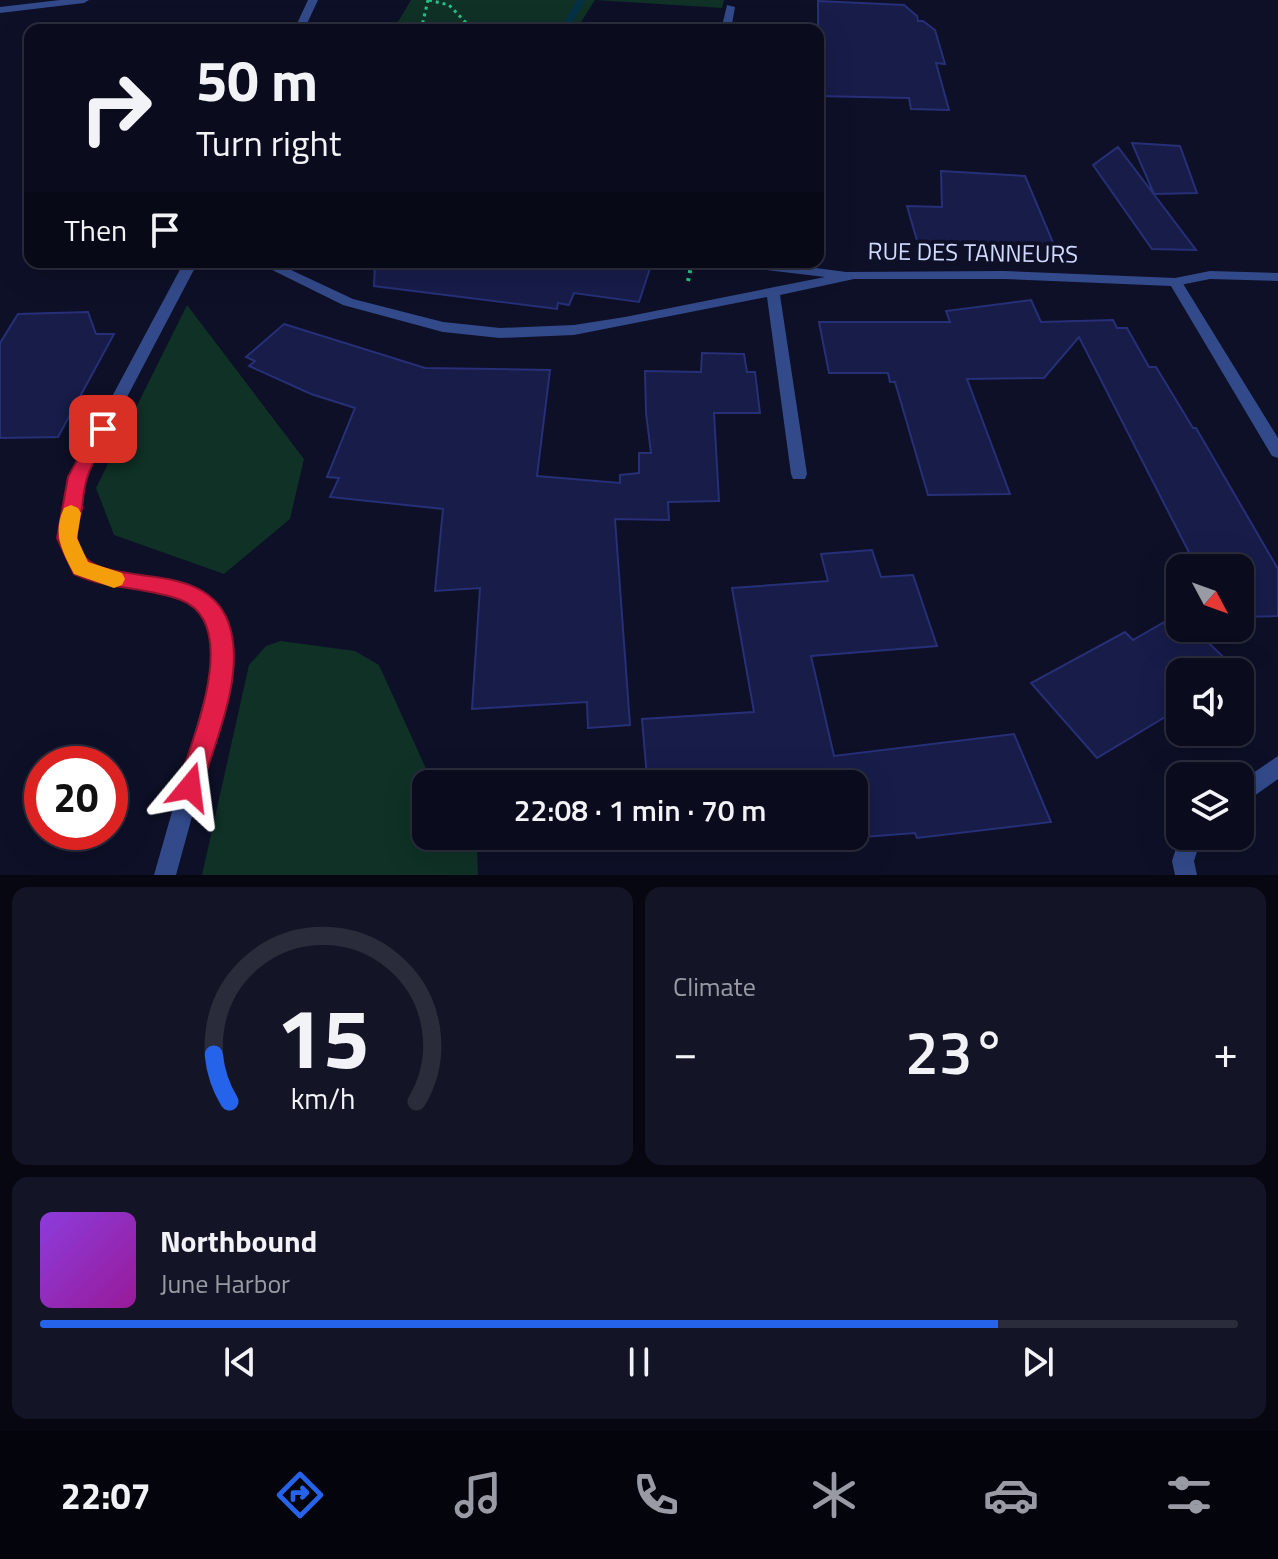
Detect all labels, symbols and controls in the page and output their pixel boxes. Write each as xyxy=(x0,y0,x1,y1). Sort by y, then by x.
text: 50 m xyxy=(196,38,318,123)
icon: right xyxy=(64,56,168,160)
text: Turn right xyxy=(196,115,341,170)
text: Then xyxy=(64,207,127,253)
icon: arrive xyxy=(143,208,187,252)
street label: RUE DES TANNEURS xyxy=(867,232,1079,272)
pin xyxy=(69,395,137,463)
icon: arrive xyxy=(81,407,125,451)
north arrow xyxy=(1166,554,1254,642)
map controls xyxy=(1166,554,1254,850)
button: sound xyxy=(1166,658,1254,746)
position arrow xyxy=(148,745,232,829)
speed limit sign: 20 xyxy=(24,746,128,850)
button: layers xyxy=(1166,762,1254,850)
text: 22:08 · 1 min · 70 m xyxy=(514,787,766,833)
text: Climate xyxy=(673,967,756,1006)
text: 15 xyxy=(276,974,369,1100)
text: 23° xyxy=(905,1006,1006,1097)
text: − xyxy=(673,1018,698,1085)
text: + xyxy=(1213,1018,1238,1085)
text: km/h xyxy=(290,1077,355,1120)
text: Northbound xyxy=(160,1218,317,1264)
text: June Harbor xyxy=(160,1264,290,1303)
icon: previous xyxy=(218,1340,262,1384)
icon: pause xyxy=(617,1340,661,1384)
icon: next xyxy=(1016,1340,1060,1384)
icon: directions xyxy=(272,1467,328,1523)
icon: music xyxy=(450,1467,506,1523)
icon: phone xyxy=(628,1467,684,1523)
icon: climate xyxy=(806,1467,862,1523)
icon: car xyxy=(983,1467,1039,1523)
icon: filters xyxy=(1161,1467,1217,1523)
text: 22:07 xyxy=(61,1468,151,1523)

